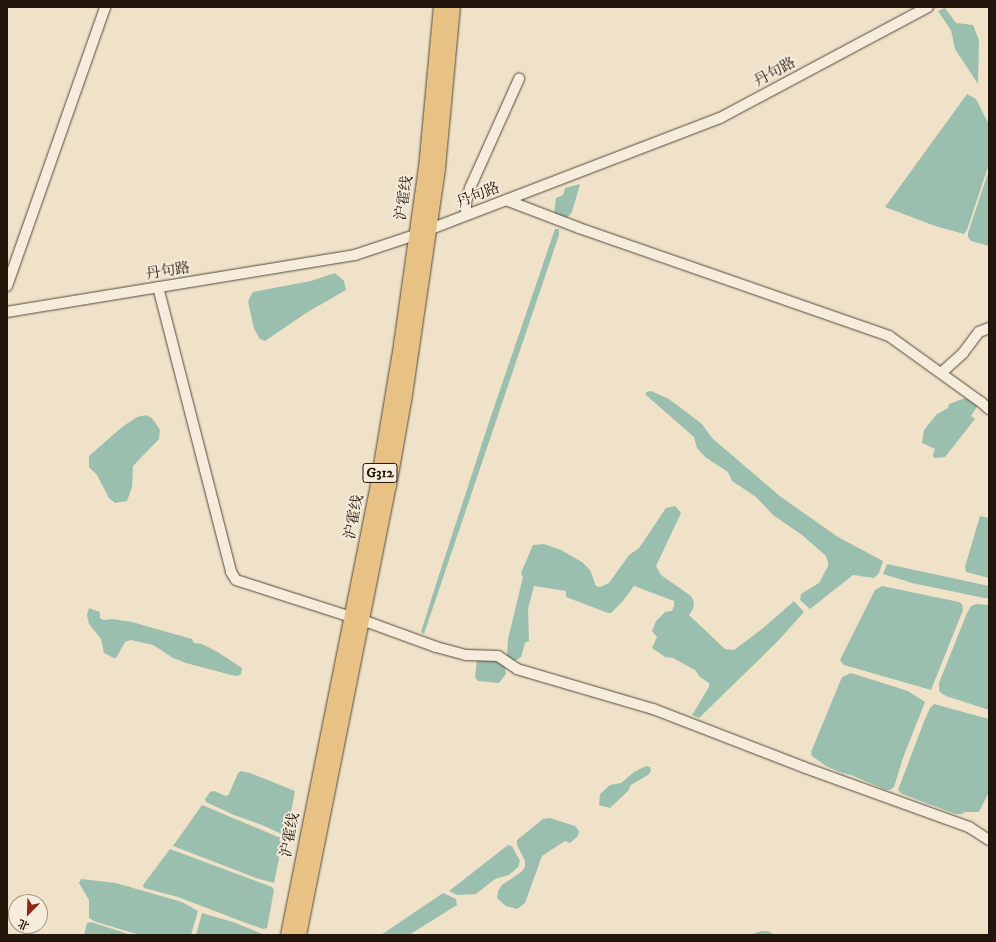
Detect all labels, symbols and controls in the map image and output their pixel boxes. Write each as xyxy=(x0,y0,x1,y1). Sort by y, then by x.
street label: 丹句路 xyxy=(751,53,799,91)
street label: 沪霍线 xyxy=(392,174,416,222)
street label: 丹句路 xyxy=(454,179,502,211)
street label: 丹句路 xyxy=(144,259,192,283)
road number: G312 xyxy=(362,461,398,485)
street label: 沪霍线 xyxy=(341,493,367,541)
street label: 沪霍线 xyxy=(277,811,303,859)
north arrow xyxy=(8,894,48,934)
text: 北 xyxy=(16,916,31,933)

